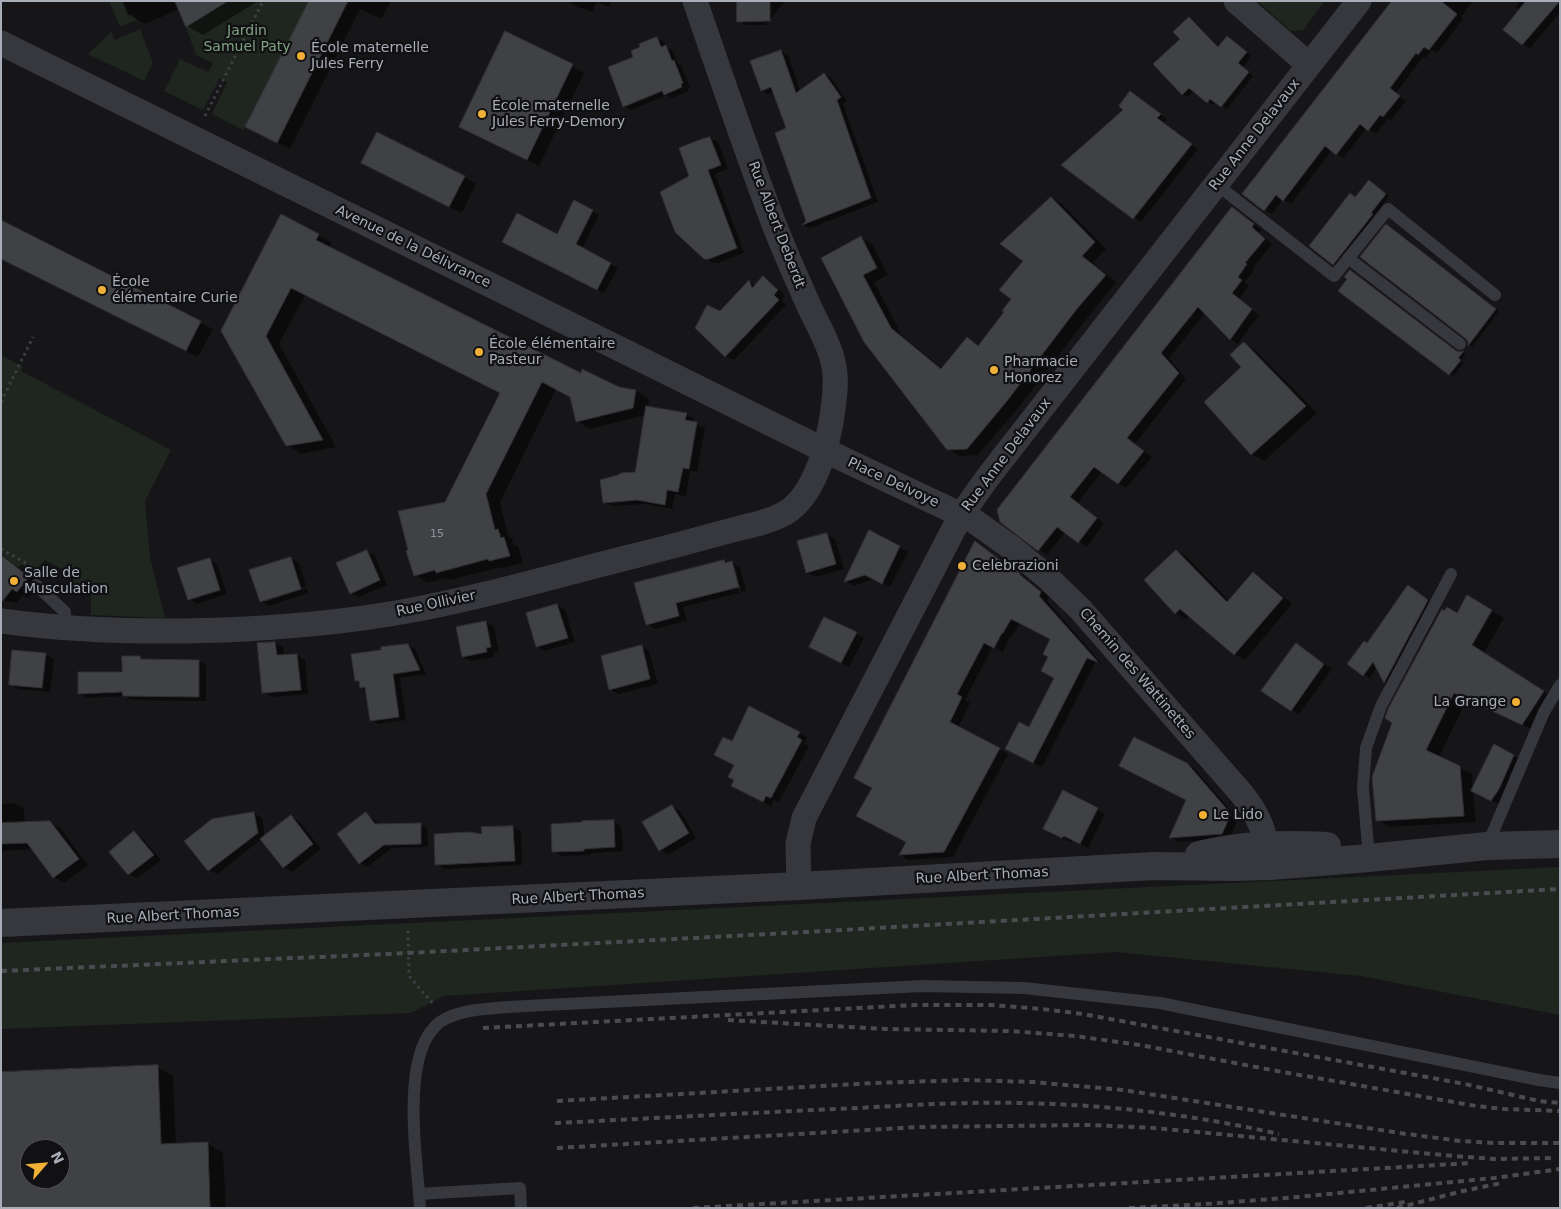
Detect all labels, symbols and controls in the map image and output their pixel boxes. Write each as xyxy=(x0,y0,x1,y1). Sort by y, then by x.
park label: Jardin Samuel Paty xyxy=(203,23,291,56)
place label: École maternelle Jules Ferry xyxy=(311,40,429,72)
marker: École maternelle Jules Ferry xyxy=(295,50,307,62)
street label: Rue Anne Delavaux xyxy=(1206,76,1304,194)
place label: École maternelle Jules Ferry-Demory xyxy=(492,98,625,130)
marker: École maternelle Jules Ferry-Demory xyxy=(476,108,488,120)
street label: Rue Albert Deberdt xyxy=(744,159,808,291)
street label: Avenue de la Délivrance xyxy=(333,202,493,292)
place label: École élémentaire Curie xyxy=(112,274,238,306)
marker: École élémentaire Curie xyxy=(96,284,108,296)
place label: École élémentaire Pasteur xyxy=(489,336,615,368)
marker: École élémentaire Pasteur xyxy=(473,346,485,358)
place label: Pharmacie Honorez xyxy=(1004,354,1078,387)
marker: Pharmacie Honorez xyxy=(988,364,1000,376)
street label: Rue Anne Delavaux xyxy=(959,395,1055,515)
street label: Place Delvoye xyxy=(845,455,941,511)
house number: 15 xyxy=(430,527,444,541)
place label: Celebrazioni xyxy=(972,558,1059,574)
marker: Celebrazioni xyxy=(956,560,968,572)
place label: Salle de Musculation xyxy=(24,565,108,598)
marker: Salle de Musculation xyxy=(8,575,20,587)
street label: Rue Ollivier xyxy=(395,587,477,621)
street label: Chemin des Wattinettes xyxy=(1076,605,1198,743)
place label: La Grange xyxy=(1434,694,1506,710)
marker: La Grange xyxy=(1510,696,1522,708)
place label: Le Lido xyxy=(1213,807,1263,823)
marker: Le Lido xyxy=(1197,809,1209,821)
street label: Rue Albert Thomas xyxy=(915,864,1049,888)
street label: Rue Albert Thomas xyxy=(511,885,645,909)
street label: Rue Albert Thomas xyxy=(106,904,240,928)
north arrow xyxy=(20,1139,70,1189)
text: N xyxy=(48,1149,67,1166)

